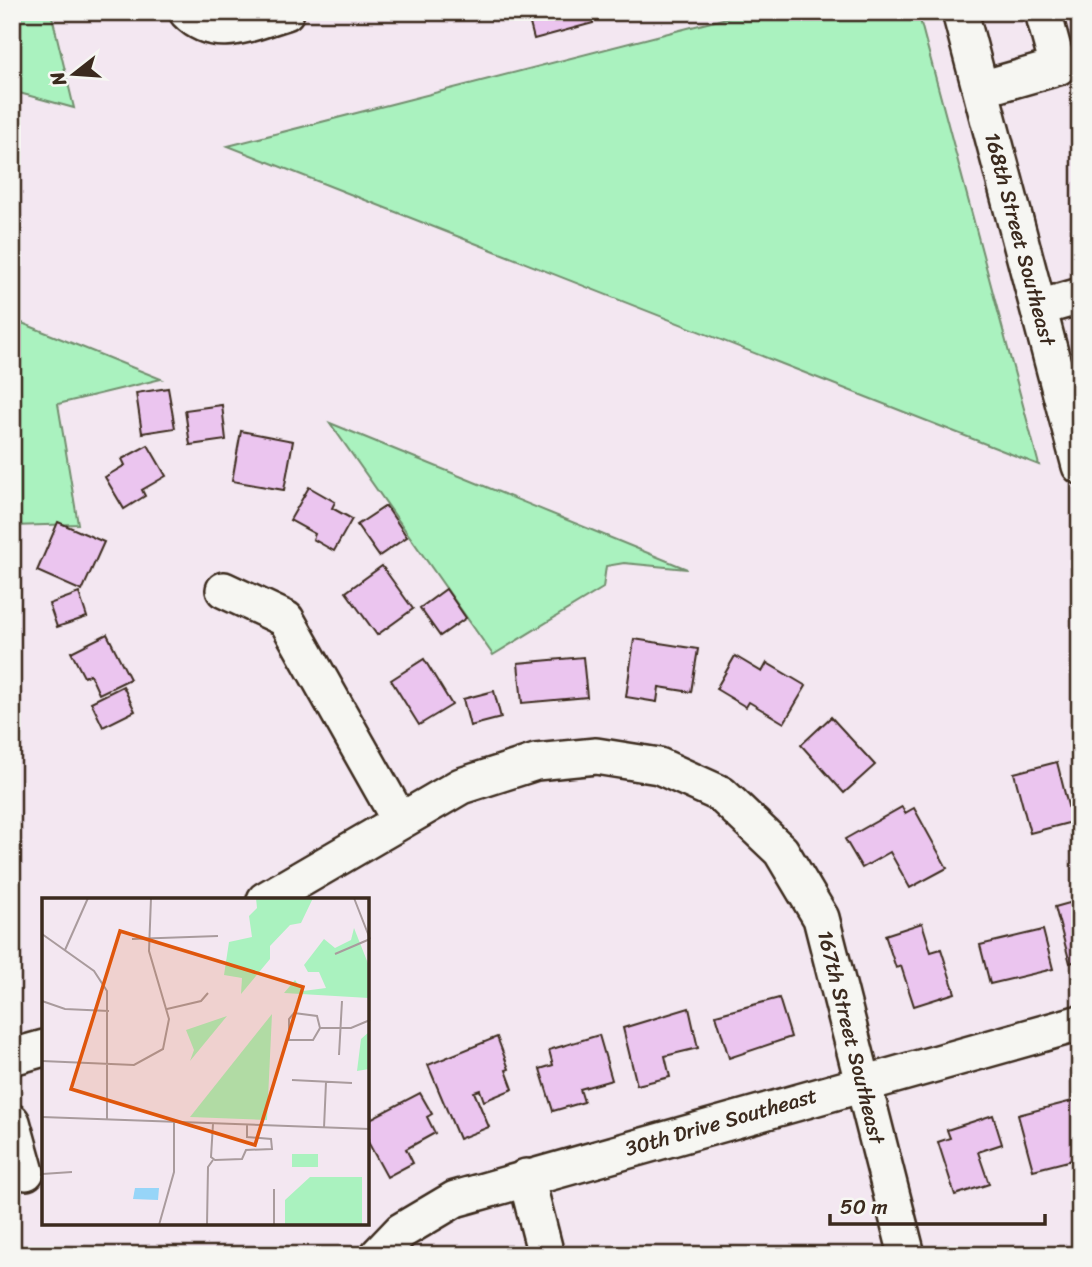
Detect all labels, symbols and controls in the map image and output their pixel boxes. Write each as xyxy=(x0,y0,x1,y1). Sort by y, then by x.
north arrow xyxy=(38,38,108,108)
text: N xyxy=(40,67,76,91)
street label: 168th Street Southeast xyxy=(973,128,1067,351)
inset map xyxy=(42,898,369,1225)
street label: 167th Street Southeast xyxy=(806,926,896,1149)
street label: 30th Drive Southeast xyxy=(620,1076,822,1168)
scale bar xyxy=(830,1183,1045,1227)
text: 50 m xyxy=(840,1188,888,1226)

